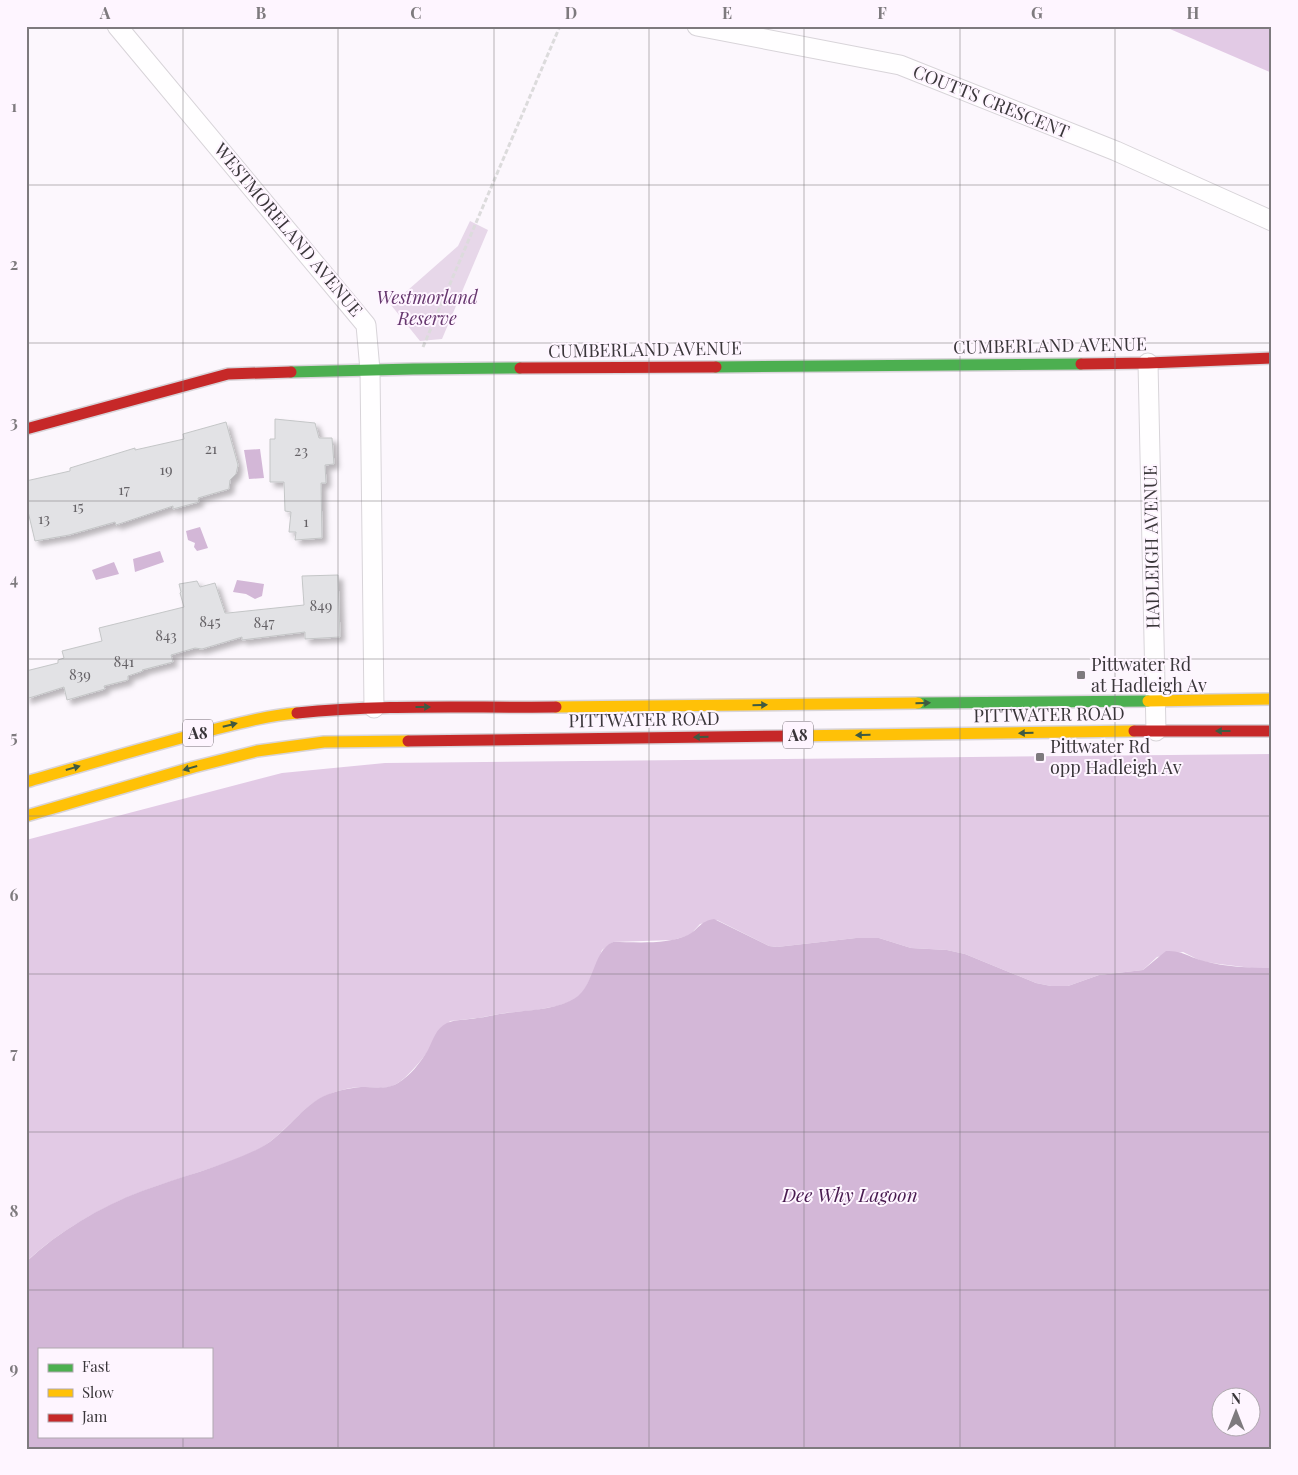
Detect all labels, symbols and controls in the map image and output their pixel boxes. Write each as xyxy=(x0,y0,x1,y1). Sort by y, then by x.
text: A xyxy=(99,2,111,23)
text: B xyxy=(256,2,267,23)
text: C xyxy=(410,2,422,23)
text: D xyxy=(565,2,577,23)
text: E xyxy=(722,2,732,23)
text: F xyxy=(877,2,887,23)
text: G xyxy=(1031,2,1043,23)
text: H xyxy=(1187,2,1200,23)
street label: COUTTS CRESCENT xyxy=(910,59,1073,143)
text: 1 xyxy=(11,95,17,116)
street label: WESTMORELAND AVENUE xyxy=(208,137,368,321)
text: 2 xyxy=(10,253,18,274)
park label: Westmorland Reserve xyxy=(376,285,479,330)
street label: CUMBERLAND AVENUE xyxy=(953,331,1147,359)
street label: CUMBERLAND AVENUE xyxy=(548,335,742,363)
text: 3 xyxy=(10,411,18,432)
house number: 21 xyxy=(205,438,218,458)
house number: 23 xyxy=(294,440,308,460)
house number: 19 xyxy=(159,459,173,479)
street label: HADLEIGH AVENUE xyxy=(1138,465,1164,629)
house number: 17 xyxy=(118,479,130,499)
house number: 15 xyxy=(72,496,84,516)
house number: 13 xyxy=(38,508,50,528)
house number: 1 xyxy=(303,511,309,531)
text: 4 xyxy=(10,568,18,589)
house number: 849 xyxy=(310,595,332,615)
house number: 845 xyxy=(199,611,221,631)
house number: 847 xyxy=(253,612,275,632)
house number: 843 xyxy=(155,625,177,645)
house number: 841 xyxy=(114,651,135,671)
place label: Pittwater Rd at Hadleigh Av xyxy=(1091,652,1207,697)
house number: 839 xyxy=(69,664,91,684)
marker: Pittwater Rd at Hadleigh Av xyxy=(1075,669,1087,681)
one-way arrow xyxy=(915,699,931,707)
one-way arrow xyxy=(752,701,768,709)
street label: PITTWATER ROAD xyxy=(973,701,1125,727)
one-way arrow xyxy=(415,703,431,711)
street label: PITTWATER ROAD xyxy=(568,706,720,732)
road number: A8 xyxy=(183,720,213,746)
one-way arrow xyxy=(222,721,237,729)
road number: A8 xyxy=(783,722,813,748)
text: 5 xyxy=(10,726,18,747)
one-way arrow xyxy=(1215,727,1231,735)
one-way arrow xyxy=(1017,729,1033,737)
one-way arrow xyxy=(855,731,871,739)
one-way arrow xyxy=(692,733,708,741)
place label: Pittwater Rd opp Hadleigh Av xyxy=(1050,734,1182,779)
marker: Pittwater Rd opp Hadleigh Av xyxy=(1034,751,1046,763)
one-way arrow xyxy=(66,764,81,772)
one-way arrow xyxy=(183,764,198,772)
text: 6 xyxy=(10,884,19,905)
text: 7 xyxy=(10,1042,18,1063)
water label: Dee Why Lagoon xyxy=(781,1181,918,1207)
text: 8 xyxy=(10,1200,19,1221)
legend xyxy=(38,1348,212,1438)
text: Fast xyxy=(82,1356,111,1376)
text: 9 xyxy=(10,1357,19,1378)
text: Slow xyxy=(82,1382,114,1402)
north arrow xyxy=(1210,1388,1260,1438)
text: N xyxy=(1231,1389,1241,1408)
text: Jam xyxy=(81,1406,108,1426)

